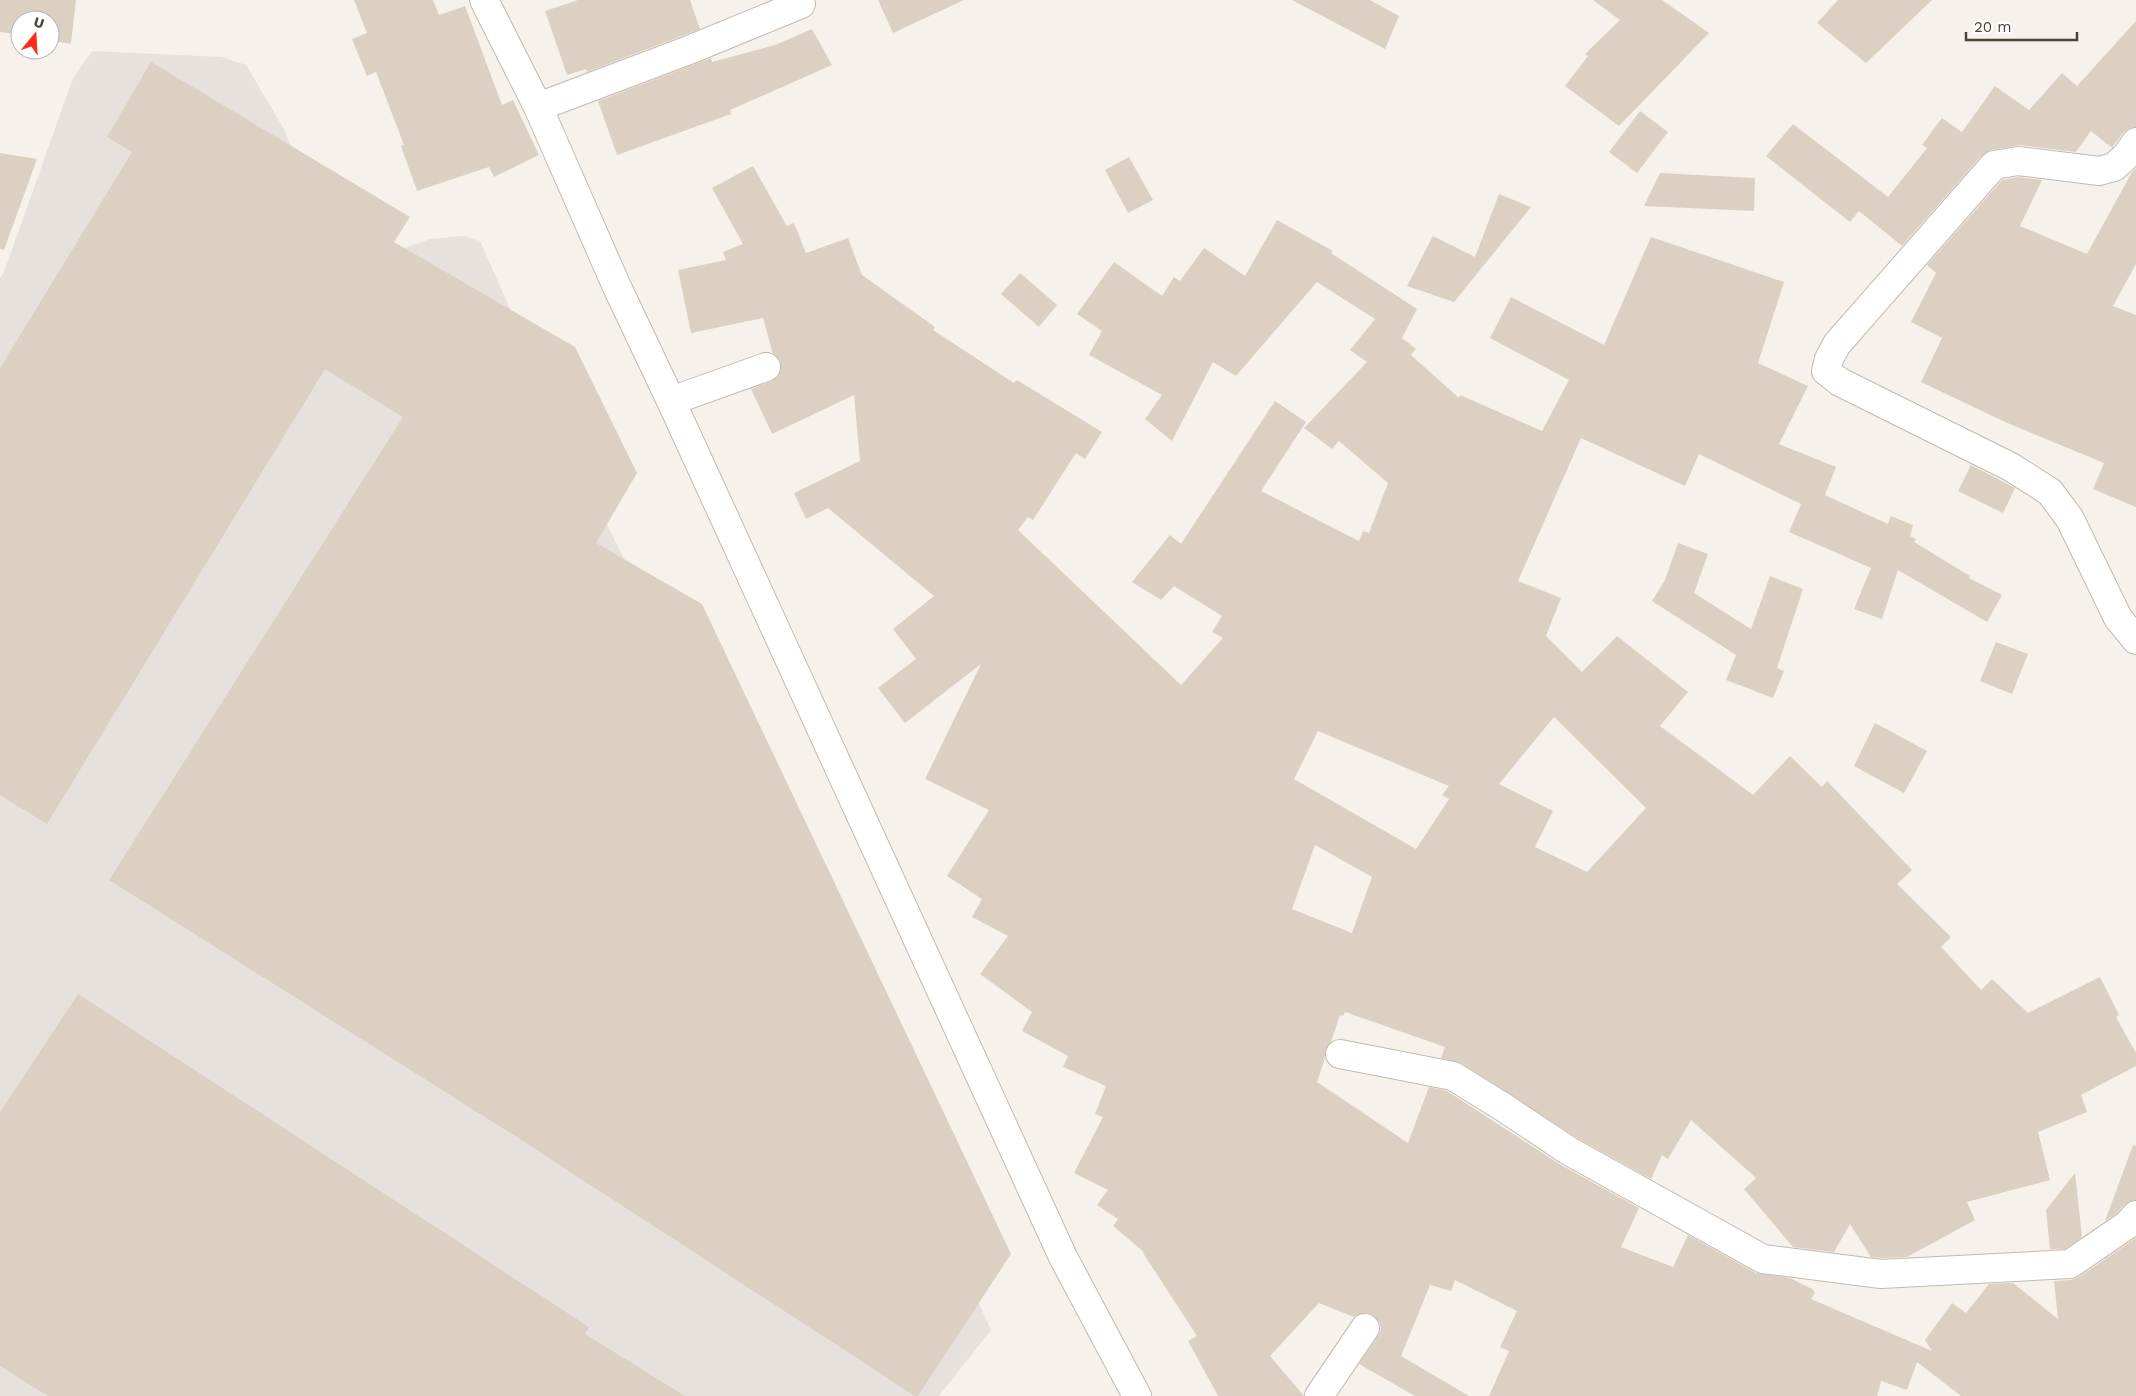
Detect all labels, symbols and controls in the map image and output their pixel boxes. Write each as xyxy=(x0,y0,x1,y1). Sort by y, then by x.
north arrow xyxy=(10,10,60,60)
scale bar xyxy=(1966,10,2077,42)
text: U xyxy=(32,13,46,32)
text: 20 m xyxy=(1974,18,2012,36)

